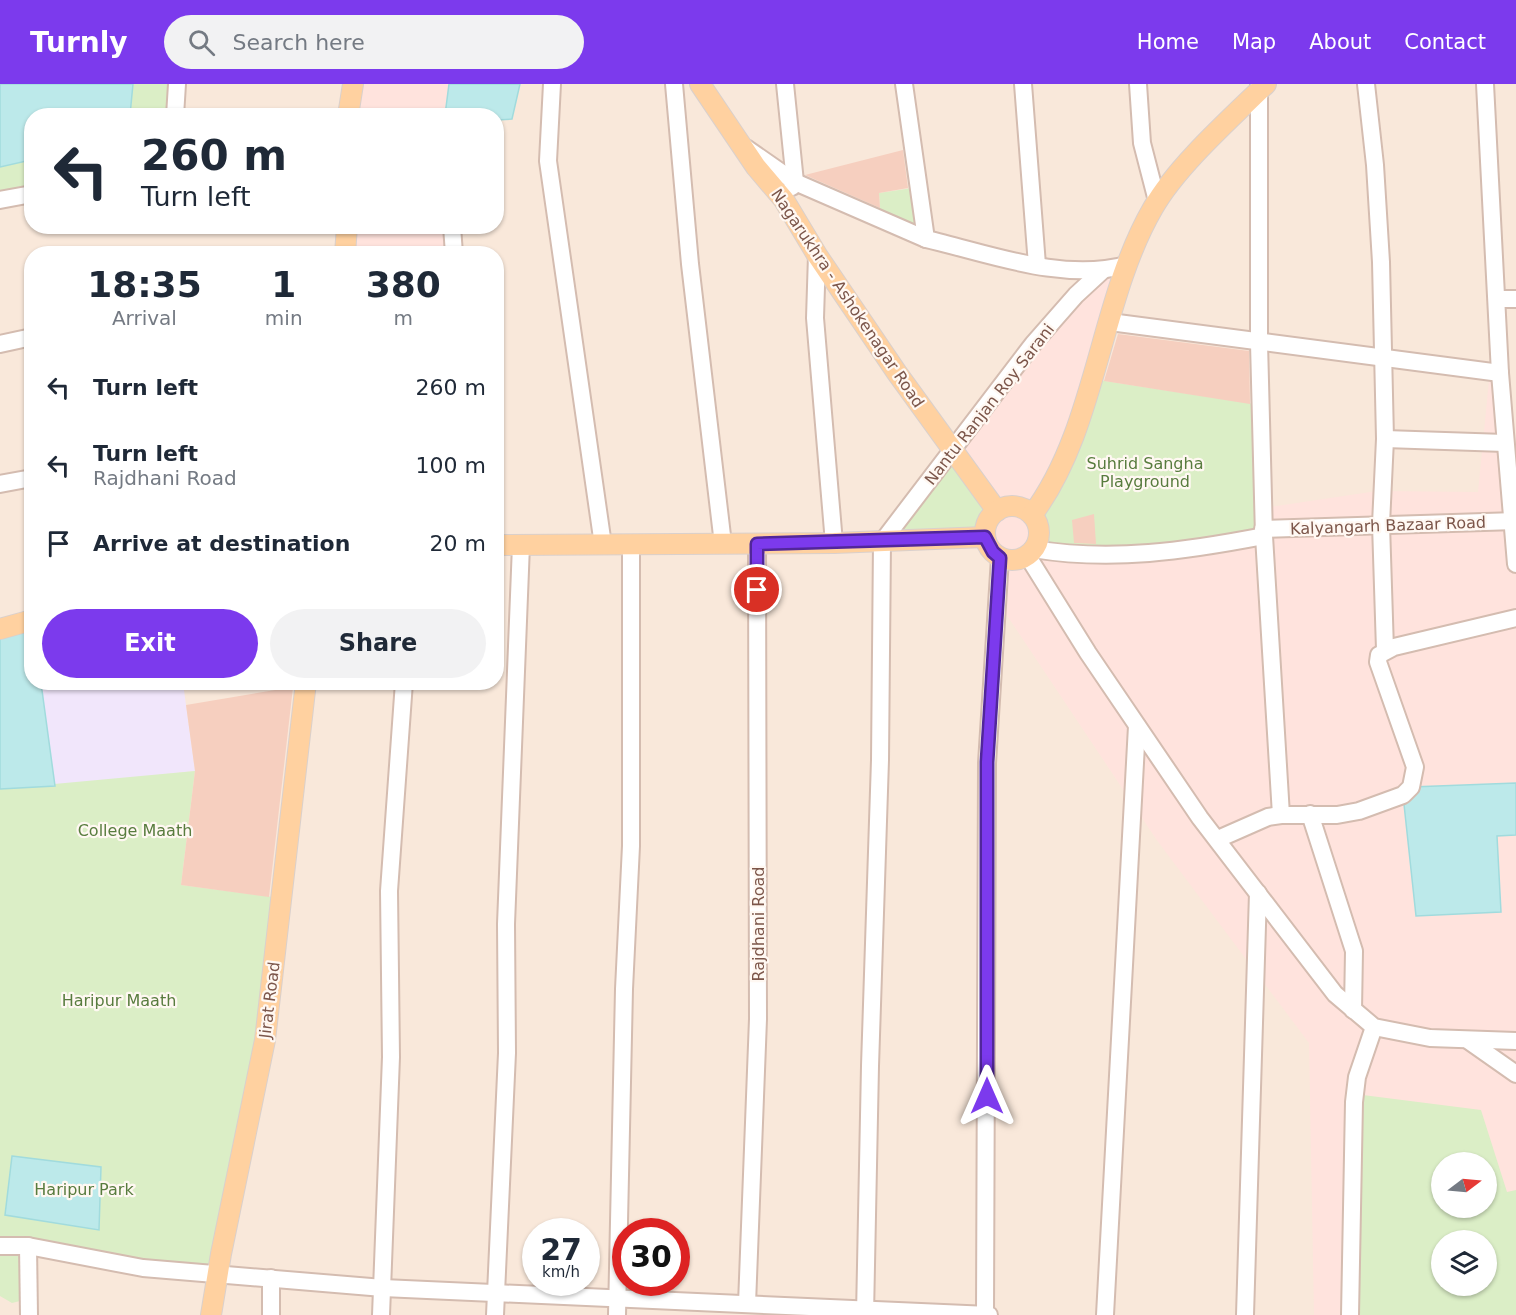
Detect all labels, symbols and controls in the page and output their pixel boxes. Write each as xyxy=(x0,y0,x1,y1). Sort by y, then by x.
search box xyxy=(164,15,584,69)
text: Turnly xyxy=(30,26,128,59)
icon: search xyxy=(185,26,218,59)
text: Search here xyxy=(233,30,365,55)
text: Home xyxy=(1137,30,1199,54)
text: Map xyxy=(1232,30,1276,54)
text: About xyxy=(1309,30,1371,54)
text: Contact xyxy=(1404,30,1486,54)
text: 260 m xyxy=(141,131,287,180)
icon: left xyxy=(42,132,120,210)
text: Turn left xyxy=(141,181,251,212)
street label: Nagarukhra - Ashokenagar Road xyxy=(767,185,928,411)
text: 18:35 xyxy=(87,264,202,305)
text: 1 xyxy=(271,264,296,305)
text: 380 xyxy=(366,264,441,305)
text: Arrival xyxy=(112,306,177,330)
text: min xyxy=(265,306,303,330)
text: m xyxy=(394,306,413,330)
street label: Nantu Ranjan Roy Sarani xyxy=(921,320,1058,489)
icon: left xyxy=(42,371,75,404)
text: Turn left xyxy=(93,375,198,400)
text: 260 m xyxy=(416,375,486,400)
text: Turn left xyxy=(93,441,198,466)
icon: left xyxy=(42,449,75,482)
text: 100 m xyxy=(416,453,486,478)
park label: Suhrid Sangha Playground xyxy=(1087,454,1203,491)
text: Rajdhani Road xyxy=(93,466,237,490)
street label: Kalyangarh Bazaar Road xyxy=(1290,513,1486,538)
icon: arrive xyxy=(42,527,75,560)
text: Arrive at destination xyxy=(93,531,350,556)
text: 20 m xyxy=(430,531,486,556)
pin xyxy=(731,564,782,615)
icon: arrive xyxy=(740,573,773,606)
button: Exit xyxy=(42,609,258,678)
button: Share xyxy=(270,609,486,678)
park label: College Maath xyxy=(78,821,192,840)
street label: Rajdhani Road xyxy=(749,867,768,981)
street label: Jirat Road xyxy=(255,961,284,1040)
park label: Haripur Maath xyxy=(62,991,176,1010)
position arrow xyxy=(955,1064,1019,1128)
north arrow xyxy=(1431,1152,1497,1218)
map controls xyxy=(1431,1152,1497,1296)
park label: Haripur Park xyxy=(34,1180,134,1199)
speed limit sign: 30 xyxy=(612,1218,690,1296)
button: layers xyxy=(1431,1230,1497,1296)
text: 27 xyxy=(540,1232,582,1267)
text: km/h xyxy=(542,1263,580,1281)

